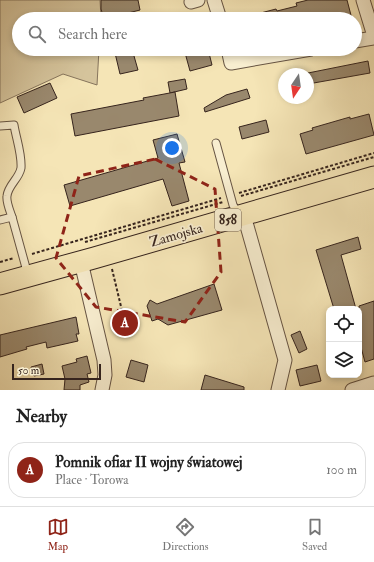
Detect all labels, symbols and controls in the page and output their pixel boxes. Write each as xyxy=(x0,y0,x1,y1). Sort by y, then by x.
search box xyxy=(12,12,362,56)
icon: search xyxy=(26,23,48,45)
text: Search here xyxy=(58,25,127,44)
north arrow xyxy=(278,68,314,104)
your location xyxy=(162,138,182,158)
road number: 858 xyxy=(215,209,241,231)
street label: Zamojska xyxy=(148,219,205,251)
map controls xyxy=(326,306,362,378)
button: locate xyxy=(326,306,362,342)
pin: A xyxy=(112,308,138,338)
button: layers xyxy=(326,342,362,378)
scale bar xyxy=(12,362,101,381)
text: 50 m xyxy=(18,364,39,377)
text: Nearby xyxy=(16,406,67,427)
text: Pomnik ofiar II wojny światowej xyxy=(55,453,243,472)
text: A xyxy=(26,462,34,478)
text: 100 m xyxy=(326,462,357,478)
text: Place · Torowa xyxy=(55,472,129,488)
tab: Map xyxy=(47,516,69,553)
tab: Directions xyxy=(162,516,209,553)
tab: Saved xyxy=(302,516,327,553)

